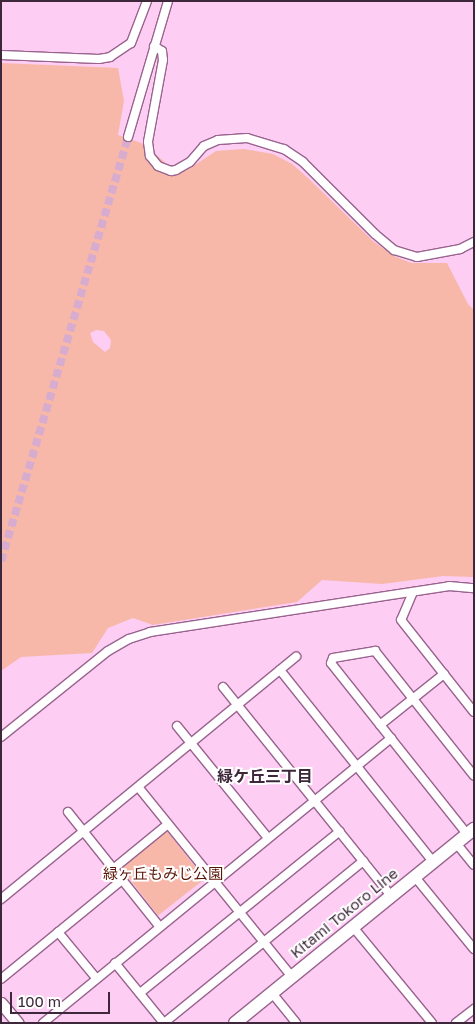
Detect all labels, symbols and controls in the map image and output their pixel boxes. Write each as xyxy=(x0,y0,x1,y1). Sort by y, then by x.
district label: 緑ケ丘三丁目 xyxy=(217,766,313,786)
street label: Kitami Tokoro Line xyxy=(287,864,401,962)
park label: 緑ヶ丘もみじ公園 xyxy=(103,865,223,883)
scale bar xyxy=(12,982,112,1014)
text: 100 m xyxy=(18,992,61,1010)

